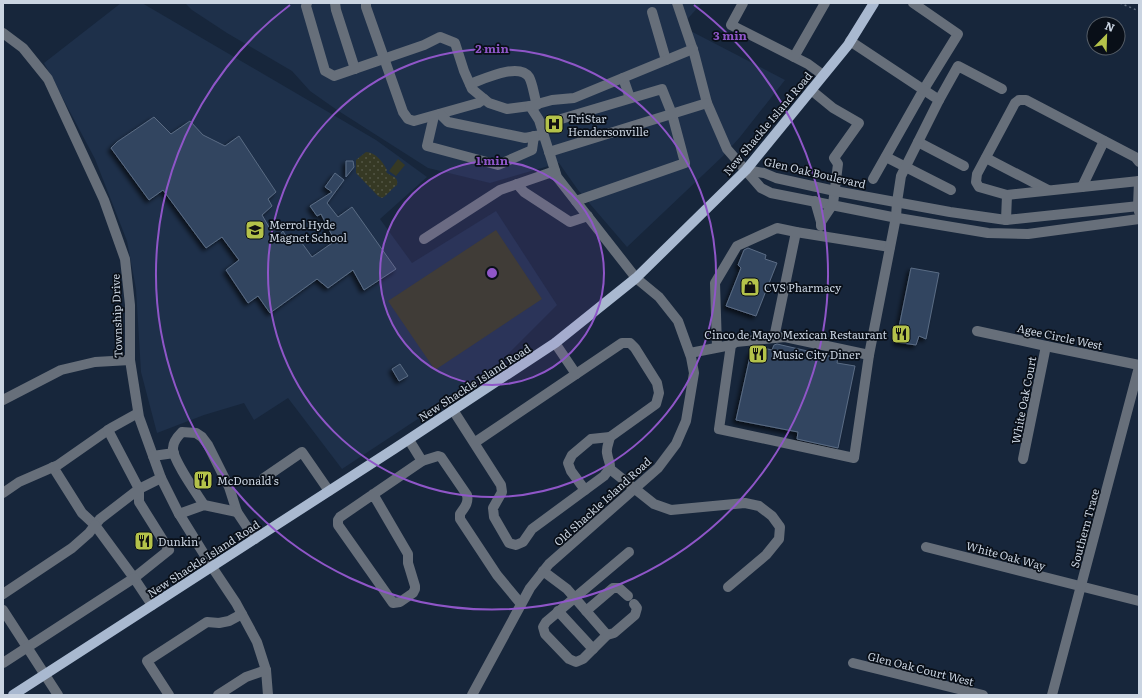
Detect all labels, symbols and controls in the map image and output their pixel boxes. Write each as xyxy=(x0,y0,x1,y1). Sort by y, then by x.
north arrow xyxy=(1086,16,1126,56)
text: N xyxy=(1103,17,1118,35)
text: 3 min xyxy=(713,26,748,44)
text: 2 min xyxy=(475,39,509,57)
street label: New Shackle Island Road xyxy=(719,67,815,178)
place label: TriStar Hendersonville xyxy=(568,110,649,139)
hospital icon: TriStar Hendersonville xyxy=(543,113,565,135)
text: 1 min xyxy=(476,151,509,169)
street label: Glen Oak Boulevard xyxy=(763,153,868,192)
place label: Merrol Hyde Magnet School xyxy=(269,216,347,245)
school or university icon: Merrol Hyde Magnet School xyxy=(244,219,266,241)
centre of rings xyxy=(485,266,499,280)
street label: Township Drive xyxy=(107,273,125,358)
shop icon: CVS Pharmacy xyxy=(739,276,761,298)
place label: CVS Pharmacy xyxy=(764,279,842,295)
street label: Agee Circle West xyxy=(1016,319,1105,353)
restaurant icon: Cinco de Mayo Mexican Restaurant xyxy=(890,323,912,345)
place label: Cinco de Mayo Mexican Restaurant xyxy=(704,326,888,342)
street label: New Shackle Island Road xyxy=(415,339,534,424)
restaurant icon: Music City Diner xyxy=(747,343,769,365)
place label: Music City Diner xyxy=(772,346,861,362)
street label: White Oak Court xyxy=(1007,354,1039,445)
street label: Old Shackle Island Road xyxy=(550,453,654,549)
restaurant icon: McDonald's xyxy=(192,469,214,491)
place label: McDonald's xyxy=(217,472,279,488)
street label: Southern Trace xyxy=(1066,486,1102,569)
street label: New Shackle Island Road xyxy=(144,515,263,600)
restaurant icon: Dunkin' xyxy=(133,530,155,552)
place label: Dunkin' xyxy=(158,533,200,549)
street label: White Oak Way xyxy=(965,537,1048,573)
street label: Glen Oak Court West xyxy=(866,647,976,689)

